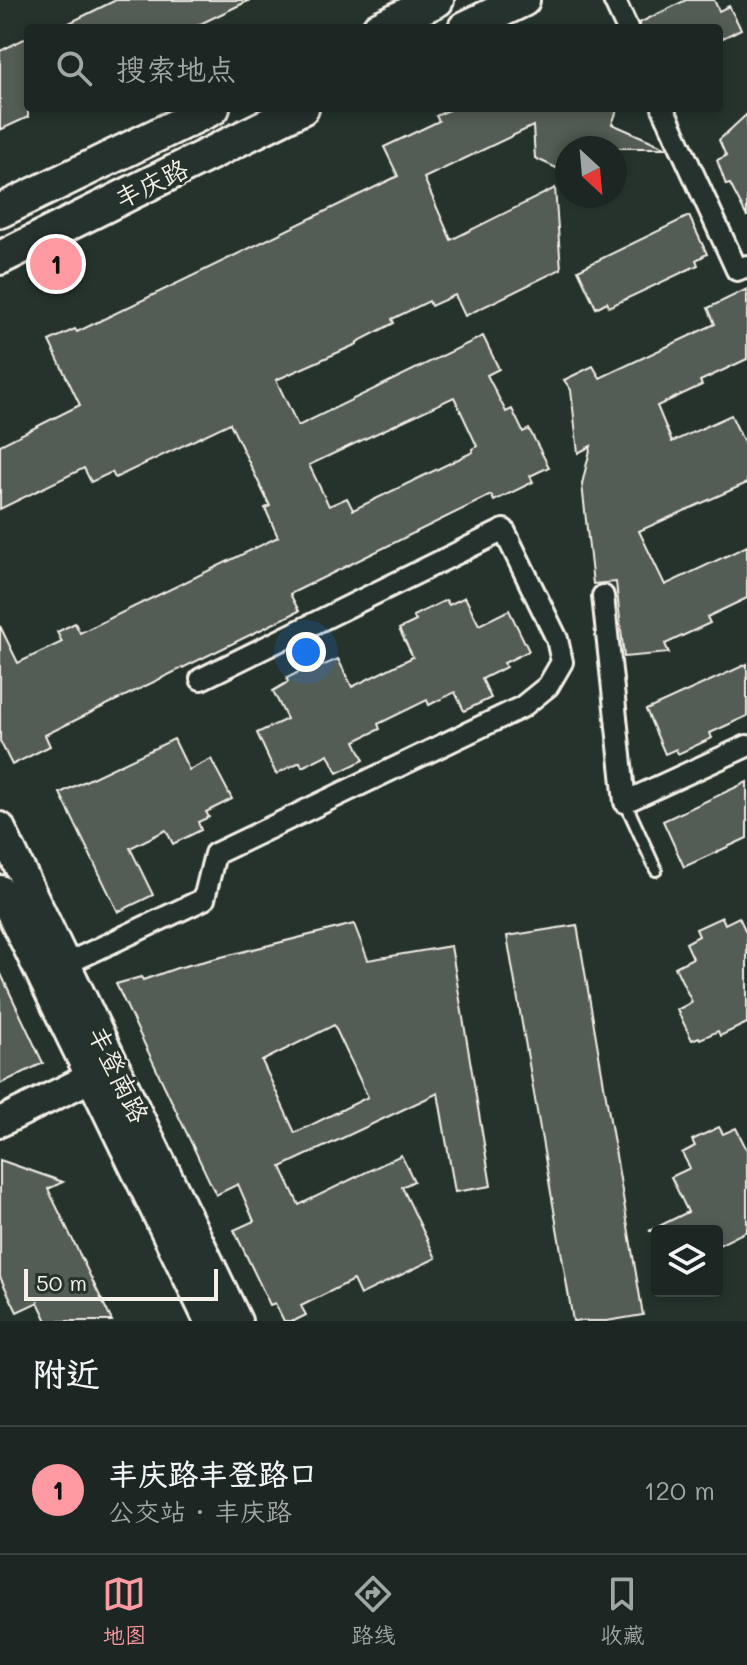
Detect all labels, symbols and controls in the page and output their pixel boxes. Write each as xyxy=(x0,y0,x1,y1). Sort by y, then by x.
search box xyxy=(24,24,723,112)
icon: search xyxy=(52,46,96,90)
text: 搜索地点 xyxy=(116,48,236,88)
north arrow xyxy=(555,136,627,208)
street label: 丰庆路 xyxy=(108,151,194,215)
pin: 1 xyxy=(30,234,82,294)
your location xyxy=(286,632,326,672)
street label: 丰登南路 xyxy=(81,1020,157,1128)
map controls xyxy=(651,1225,723,1297)
button: layers xyxy=(651,1225,723,1297)
scale bar xyxy=(24,1265,218,1301)
text: 50 m xyxy=(36,1268,87,1297)
text: 附近 xyxy=(32,1350,100,1395)
text: 丰庆路丰登路口 xyxy=(108,1453,318,1493)
text: 1 xyxy=(52,1473,64,1507)
text: 120 m xyxy=(644,1473,715,1507)
text: 公交站 · 丰庆路 xyxy=(108,1494,292,1528)
tab: 地图 xyxy=(102,1572,147,1649)
tab: 路线 xyxy=(351,1572,396,1649)
tab: 收藏 xyxy=(600,1572,645,1649)

